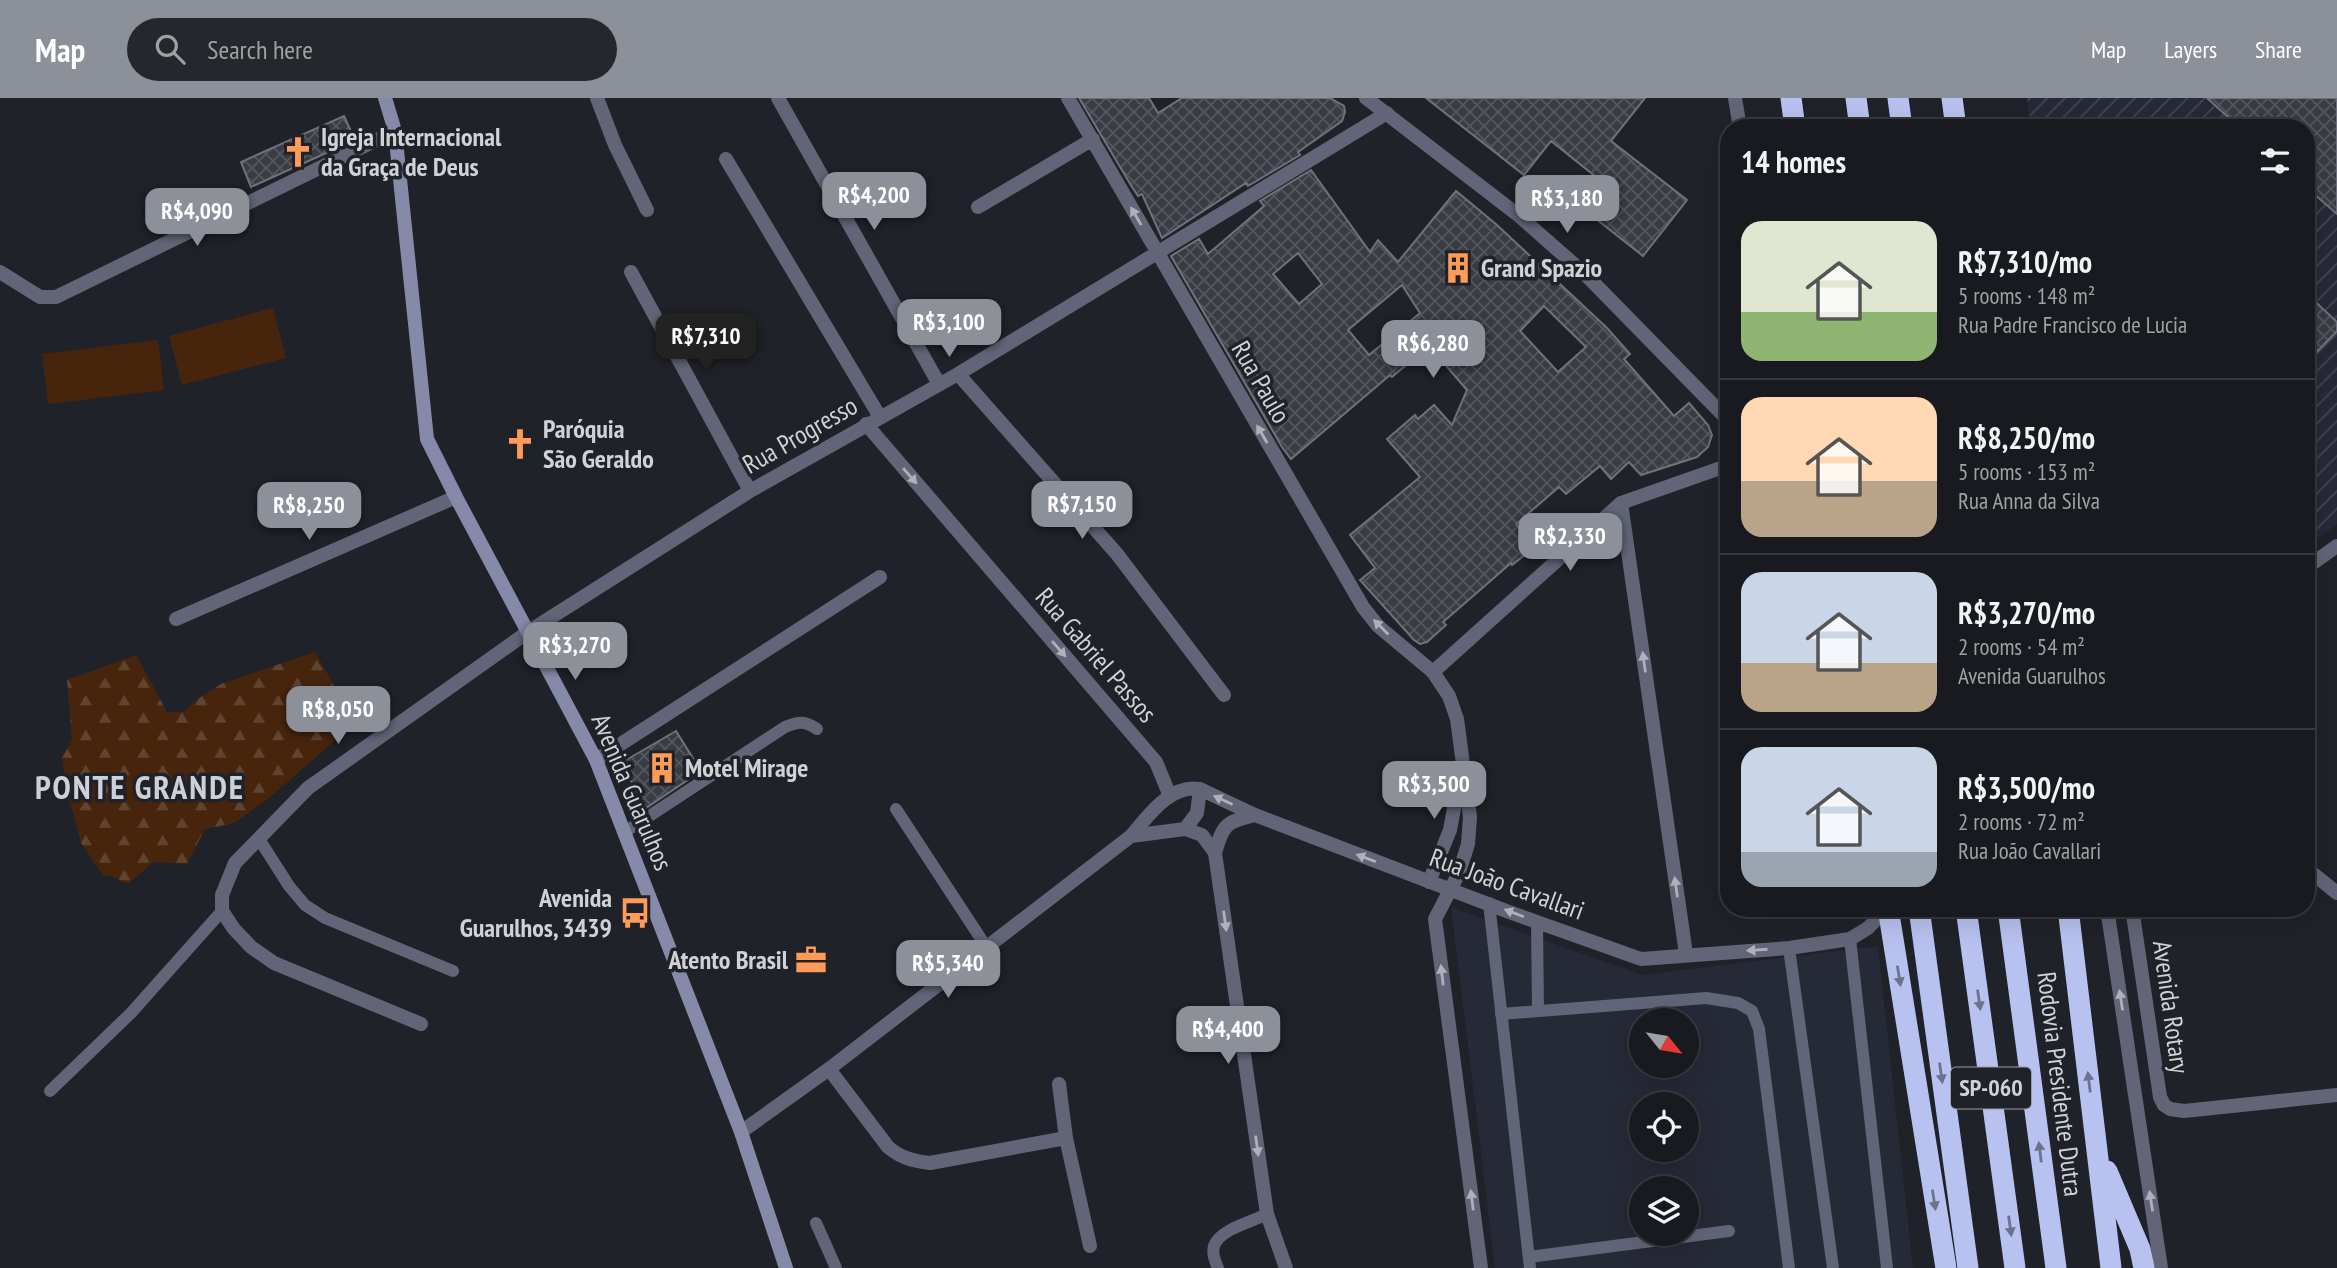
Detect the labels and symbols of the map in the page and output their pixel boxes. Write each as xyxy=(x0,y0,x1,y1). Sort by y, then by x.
place label: Igreja Internacional da Graça de Deus xyxy=(321,120,502,183)
church icon: Igreja Internacional da Graça de Deus xyxy=(281,135,315,169)
pin: R$4,200 xyxy=(809,172,939,232)
pin: R$3,180 xyxy=(1502,176,1632,235)
pin: R$4,090 xyxy=(132,188,262,248)
one-way arrow xyxy=(1130,206,1142,225)
building icon: Grand Spazio xyxy=(1441,251,1475,285)
place label: Grand Spazio xyxy=(1481,251,1602,284)
pin: R$3,100 xyxy=(884,300,1014,359)
pin: R$7,310 xyxy=(641,314,771,373)
pin: R$6,280 xyxy=(1368,320,1498,380)
street label: Rua Paulo xyxy=(1225,335,1298,429)
street label: Rua Progresso xyxy=(737,389,863,481)
place label: Paróquia São Geraldo xyxy=(543,412,654,475)
one-way arrow xyxy=(1256,424,1269,443)
church icon: Paróquia São Geraldo xyxy=(503,427,537,461)
one-way arrow xyxy=(902,468,917,485)
pin: R$8,250 xyxy=(244,482,374,542)
pin: R$7,150 xyxy=(1017,482,1147,541)
pin: R$2,330 xyxy=(1505,514,1635,573)
street label: Rua Gabriel Passos xyxy=(1029,580,1164,729)
one-way arrow xyxy=(1373,620,1390,636)
pin: R$3,270 xyxy=(510,622,640,682)
one-way arrow xyxy=(1051,640,1066,657)
one-way arrow xyxy=(1638,651,1649,673)
pin: R$8,050 xyxy=(273,686,403,746)
street label: Avenida Guarulhos xyxy=(585,709,680,875)
building icon: Motel Mirage xyxy=(645,751,679,785)
place label: Motel Mirage xyxy=(685,751,808,784)
pin: R$3,500 xyxy=(1369,762,1499,821)
district label: PONTE GRANDE xyxy=(35,765,245,808)
one-way arrow xyxy=(1213,795,1233,806)
street label: Rua João Cavallari xyxy=(1425,840,1589,927)
one-way arrow xyxy=(1355,852,1376,863)
one-way arrow xyxy=(1670,876,1681,898)
place label: Avenida Guarulhos, 3439 xyxy=(460,881,612,944)
bus stop icon: Avenida Guarulhos, 3439 xyxy=(618,896,652,930)
one-way arrow xyxy=(1503,907,1524,918)
one-way arrow xyxy=(1219,910,1230,932)
street label: Avenida Rotary xyxy=(2146,938,2197,1076)
pin: R$5,340 xyxy=(883,940,1013,1000)
place label: Atento Brasil xyxy=(667,943,789,976)
office icon: Atento Brasil xyxy=(794,943,828,977)
one-way arrow xyxy=(1746,945,1768,956)
one-way arrow xyxy=(1437,964,1448,986)
one-way arrow xyxy=(1894,965,1905,987)
street label: Rodovia Presidente Dutra xyxy=(2030,970,2091,1198)
one-way arrow xyxy=(1974,989,1985,1011)
one-way arrow xyxy=(2115,989,2126,1011)
pin: R$4,400 xyxy=(1163,1006,1293,1066)
north arrow xyxy=(1629,1008,1699,1078)
one-way arrow xyxy=(1936,1062,1947,1084)
road number: SP-060 xyxy=(1951,1068,2031,1108)
one-way arrow xyxy=(2084,1070,2095,1092)
one-way arrow xyxy=(1252,1135,1263,1157)
one-way arrow xyxy=(2035,1141,2046,1163)
one-way arrow xyxy=(1466,1189,1477,1211)
one-way arrow xyxy=(1929,1189,1940,1211)
one-way arrow xyxy=(2145,1189,2156,1211)
one-way arrow xyxy=(2004,1215,2015,1237)

